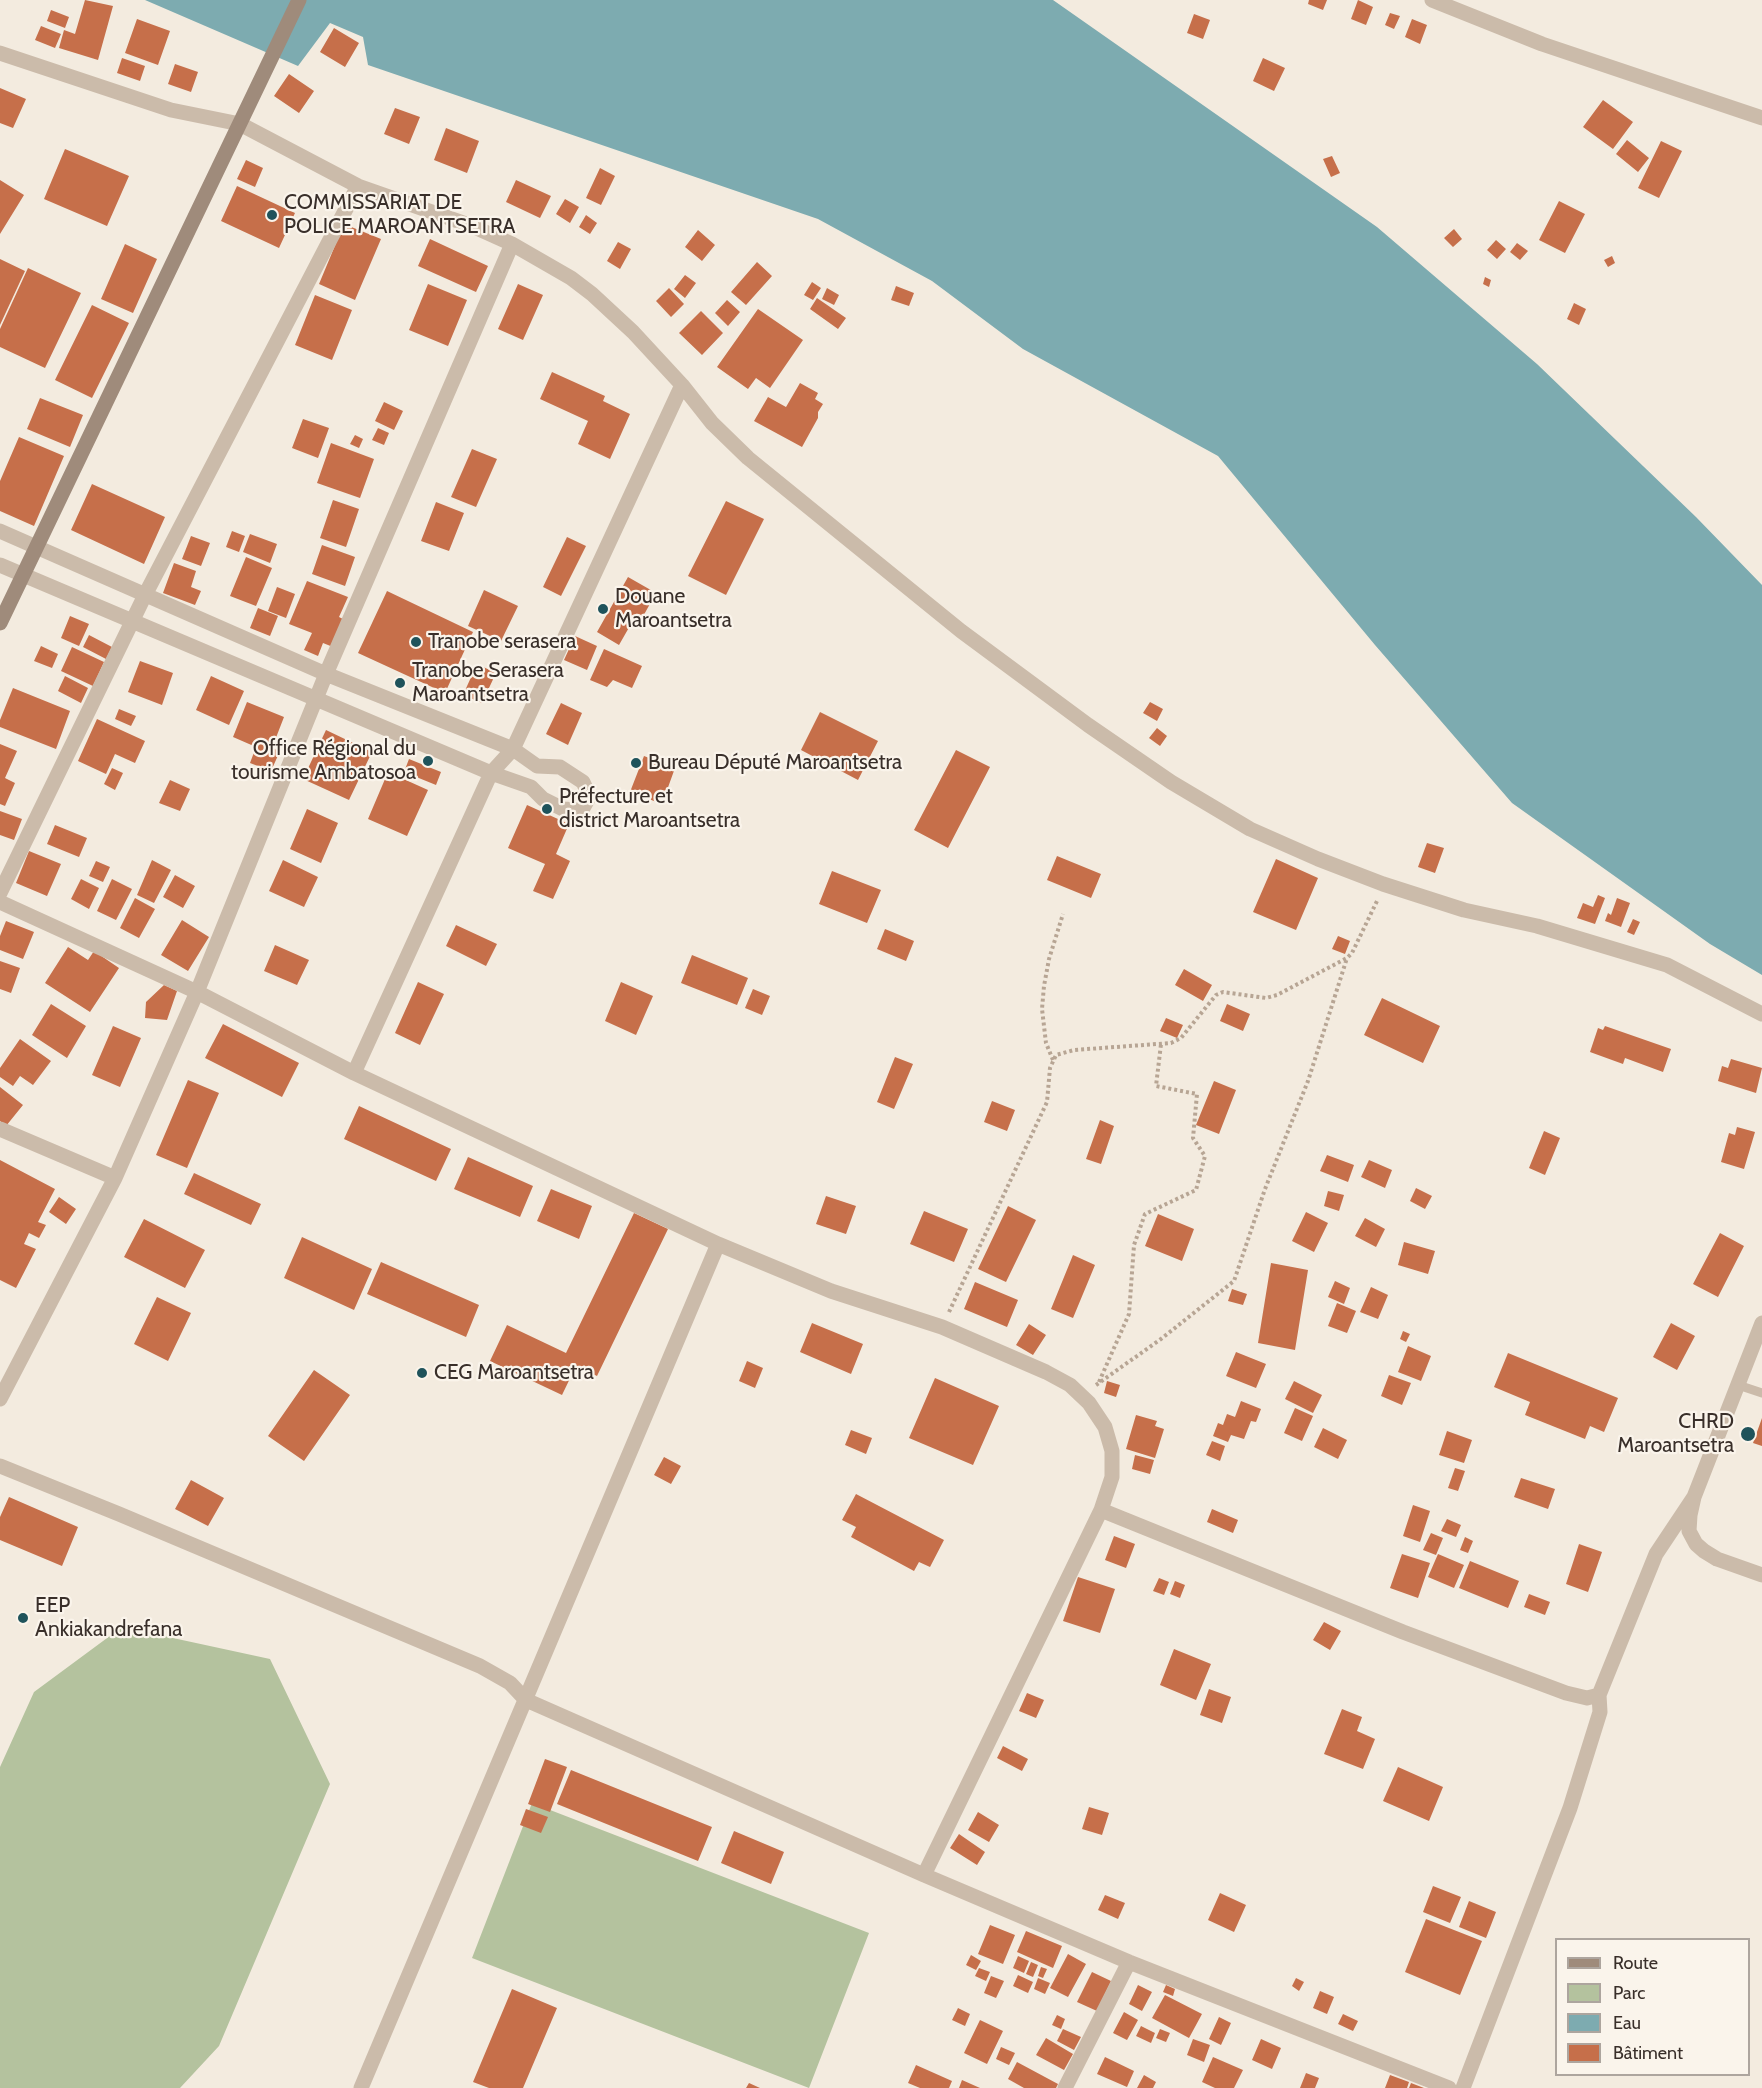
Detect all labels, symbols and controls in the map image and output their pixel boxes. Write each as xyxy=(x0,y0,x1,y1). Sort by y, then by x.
place label: COMMISSARIAT DE POLICE MAROANTSETRA xyxy=(284,190,516,240)
marker: COMMISSARIAT DE POLICE MAROANTSETRA xyxy=(265,208,279,222)
place label: Douane Maroantsetra xyxy=(615,584,732,634)
marker: Douane Maroantsetra xyxy=(596,602,610,616)
place label: Tranobe serasera xyxy=(428,629,576,655)
marker: Tranobe serasera xyxy=(409,635,423,649)
place label: Tranobe Serasera Maroantsetra xyxy=(412,658,564,708)
marker: Tranobe Serasera Maroantsetra xyxy=(393,676,407,690)
place label: Office Régional du tourisme Ambatosoa xyxy=(231,736,416,786)
place label: Bureau Député Maroantsetra xyxy=(648,750,902,776)
marker: Office Régional du tourisme Ambatosoa xyxy=(421,754,435,768)
marker: Bureau Député Maroantsetra xyxy=(629,756,643,770)
place label: Préfecture et district Maroantsetra xyxy=(559,784,740,834)
marker: Préfecture et district Maroantsetra xyxy=(540,802,554,816)
place label: CEG Maroantsetra xyxy=(434,1360,594,1386)
marker: CEG Maroantsetra xyxy=(415,1366,429,1380)
place label: CHRD Maroantsetra xyxy=(1617,1409,1734,1459)
marker: CHRD Maroantsetra xyxy=(1739,1425,1757,1443)
place label: EEP Ankiakandrefana xyxy=(35,1593,182,1643)
marker: EEP Ankiakandrefana xyxy=(16,1611,30,1625)
legend xyxy=(1555,1938,1750,2076)
text: Route xyxy=(1613,1952,1658,1974)
text: Parc xyxy=(1613,1982,1645,2004)
text: Eau xyxy=(1613,2012,1641,2034)
text: Bâtiment xyxy=(1613,2042,1683,2064)

